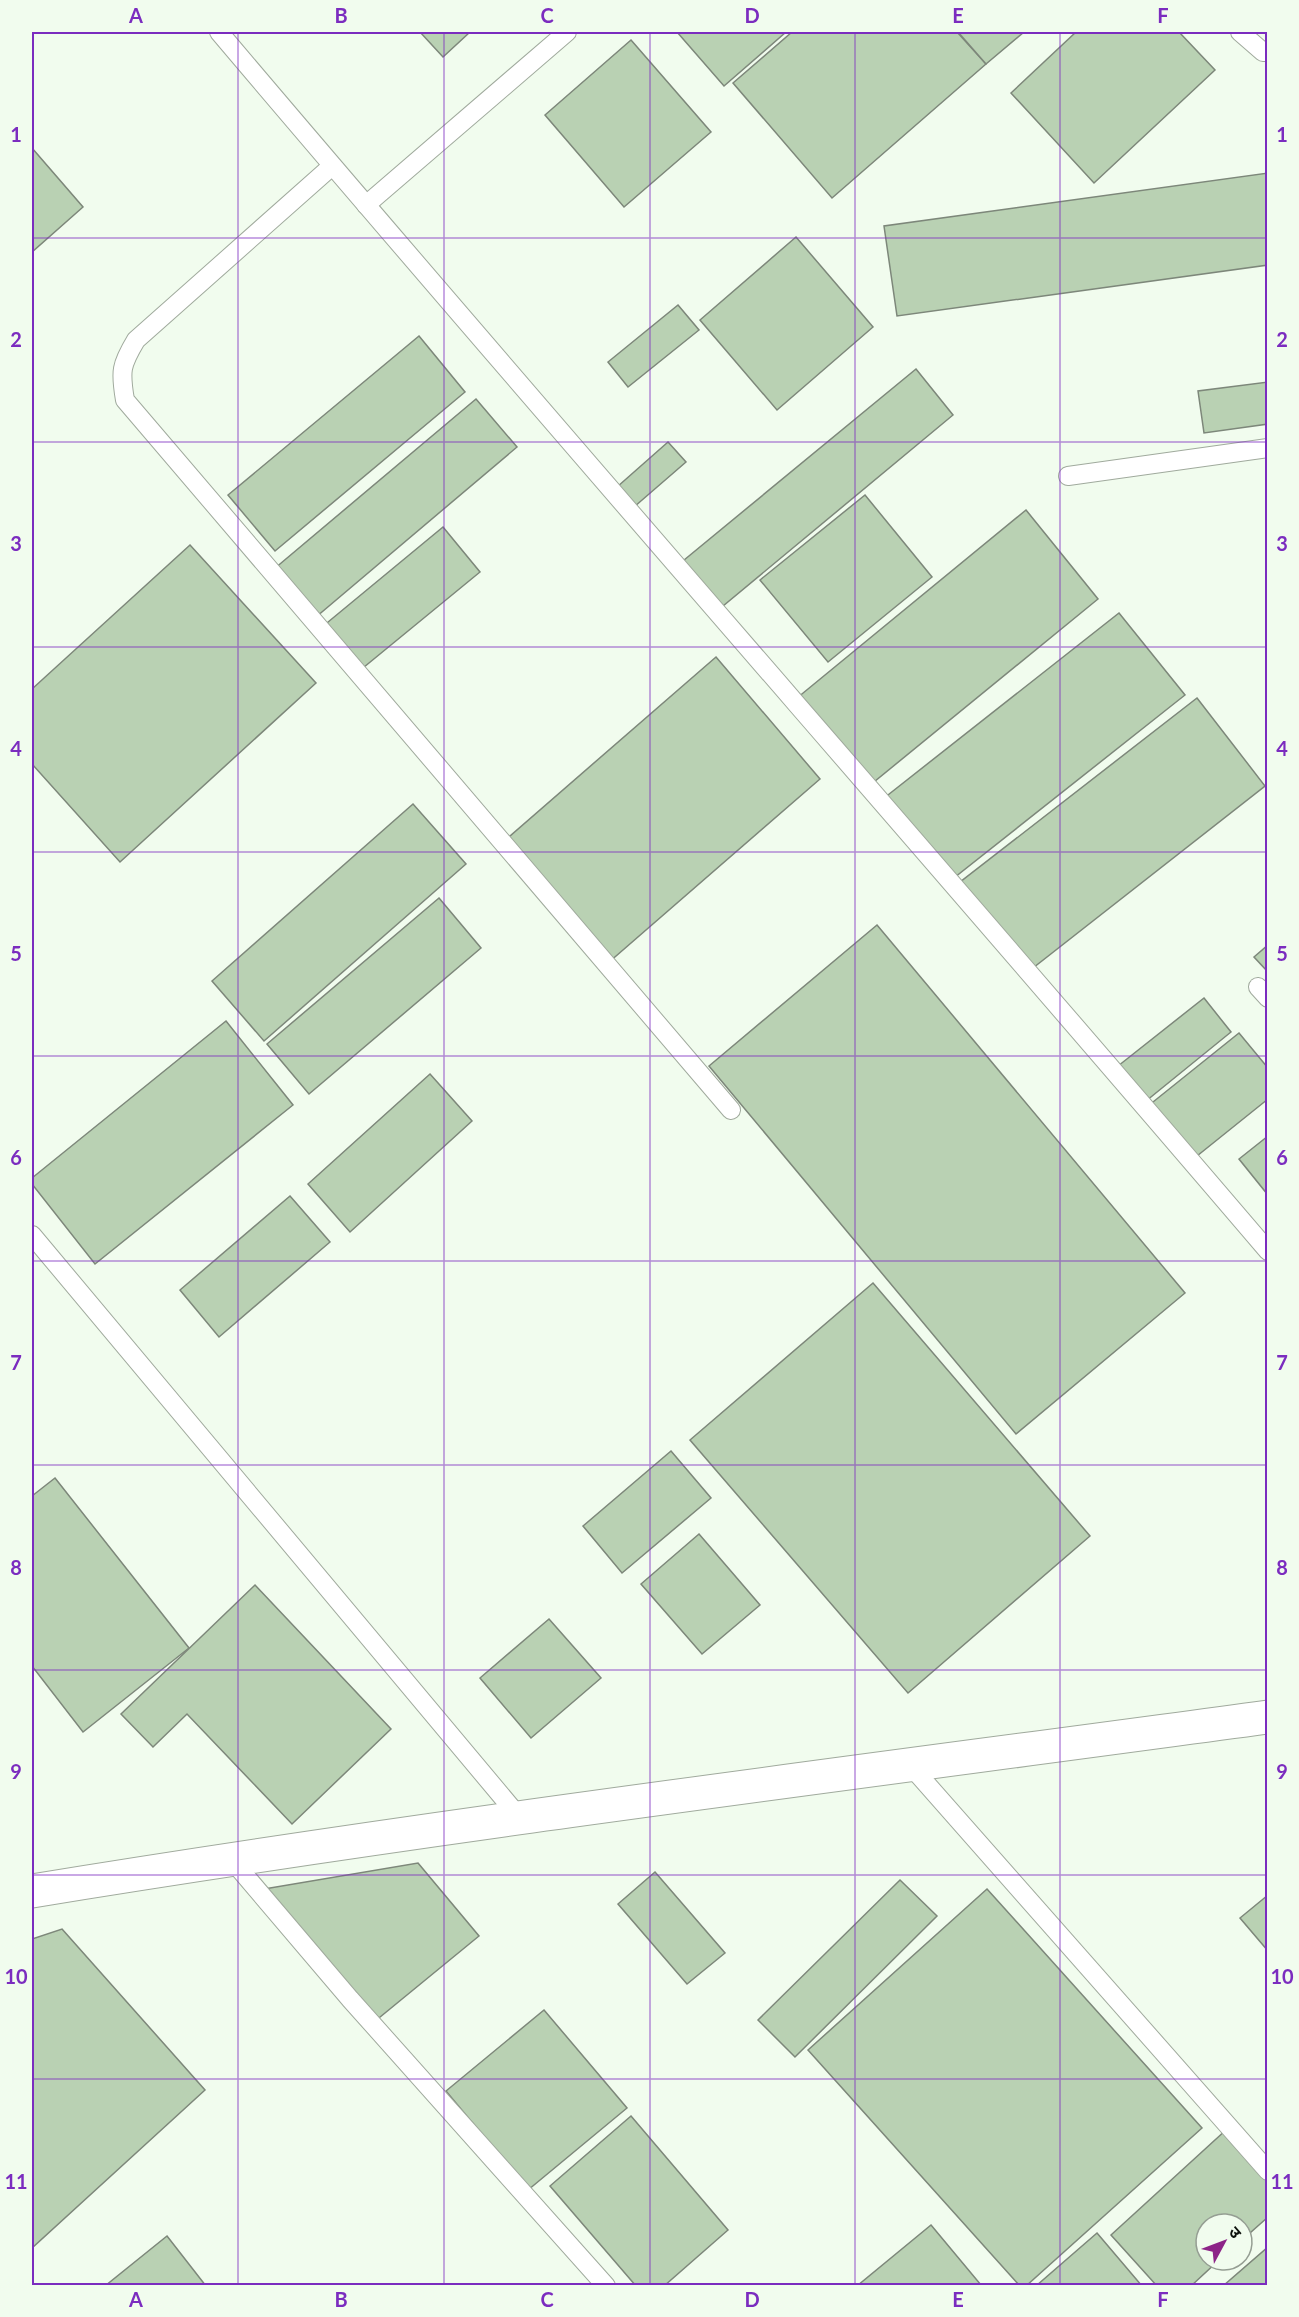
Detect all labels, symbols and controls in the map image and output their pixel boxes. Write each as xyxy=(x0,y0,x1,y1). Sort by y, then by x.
text: A xyxy=(128,3,143,27)
text: B xyxy=(334,3,348,27)
text: C xyxy=(540,3,554,27)
text: D xyxy=(744,3,760,27)
text: E xyxy=(952,3,964,27)
text: F xyxy=(1157,3,1169,27)
text: 1 xyxy=(10,122,22,146)
text: 1 xyxy=(1276,122,1288,146)
text: 2 xyxy=(10,327,22,351)
text: 2 xyxy=(1276,327,1288,351)
text: 3 xyxy=(10,531,22,555)
text: 3 xyxy=(1276,531,1288,555)
text: 4 xyxy=(10,736,22,760)
text: 4 xyxy=(1276,736,1288,760)
text: 5 xyxy=(10,941,22,965)
text: 5 xyxy=(1276,941,1288,965)
text: 6 xyxy=(10,1145,22,1169)
text: 6 xyxy=(1276,1145,1288,1169)
text: 7 xyxy=(10,1350,22,1374)
text: 7 xyxy=(1276,1350,1288,1374)
text: 8 xyxy=(10,1555,22,1579)
text: 8 xyxy=(1276,1555,1288,1579)
text: 9 xyxy=(10,1759,22,1783)
text: 9 xyxy=(1276,1759,1288,1783)
text: 10 xyxy=(4,1964,28,1988)
text: 10 xyxy=(1270,1964,1294,1988)
text: 11 xyxy=(4,2169,28,2193)
text: 11 xyxy=(1270,2169,1294,2193)
north arrow xyxy=(1194,2212,1254,2272)
text: उ xyxy=(1225,2222,1246,2242)
text: A xyxy=(128,2287,143,2311)
text: B xyxy=(334,2287,348,2311)
text: C xyxy=(540,2287,554,2311)
text: D xyxy=(744,2287,760,2311)
text: E xyxy=(952,2287,964,2311)
text: F xyxy=(1157,2287,1169,2311)

